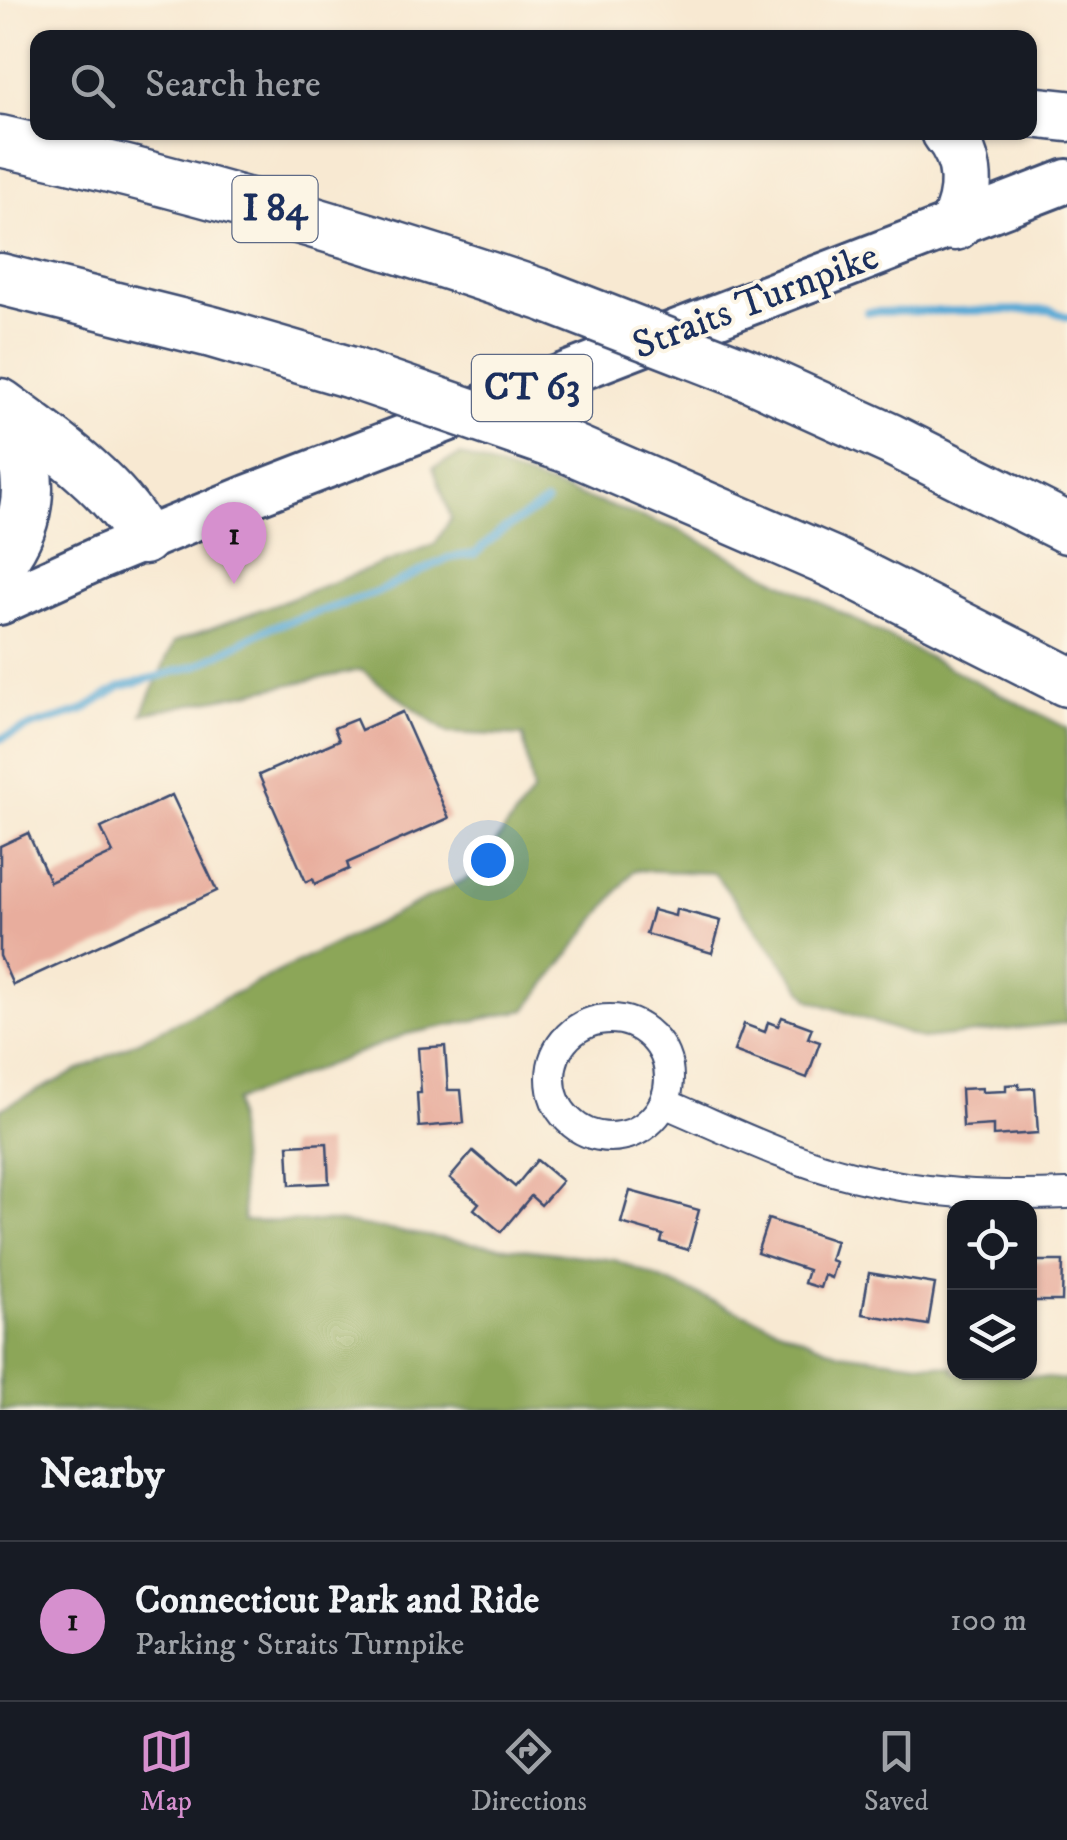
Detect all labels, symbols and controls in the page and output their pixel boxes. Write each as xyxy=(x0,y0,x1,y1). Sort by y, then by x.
search box xyxy=(30,30,1037,140)
icon: search xyxy=(65,58,120,113)
text: Search here xyxy=(145,61,321,109)
road number: I 84 xyxy=(232,176,318,242)
street label: Straits Turnpike xyxy=(626,232,886,372)
road number: CT 63 xyxy=(472,355,592,421)
pin: 1 xyxy=(202,502,266,584)
your location xyxy=(463,835,514,886)
map controls xyxy=(947,1200,1037,1380)
button: locate xyxy=(947,1200,1037,1290)
button: layers xyxy=(947,1290,1037,1380)
text: Nearby xyxy=(40,1449,164,1501)
text: Connecticut Park and Ride xyxy=(135,1577,539,1625)
text: 1 xyxy=(67,1601,78,1641)
text: 100 m xyxy=(950,1601,1027,1641)
text: Parking · Straits Turnpike xyxy=(135,1625,464,1665)
tab: Map xyxy=(139,1724,194,1819)
tab: Directions xyxy=(471,1724,587,1819)
tab: Saved xyxy=(864,1724,928,1819)

